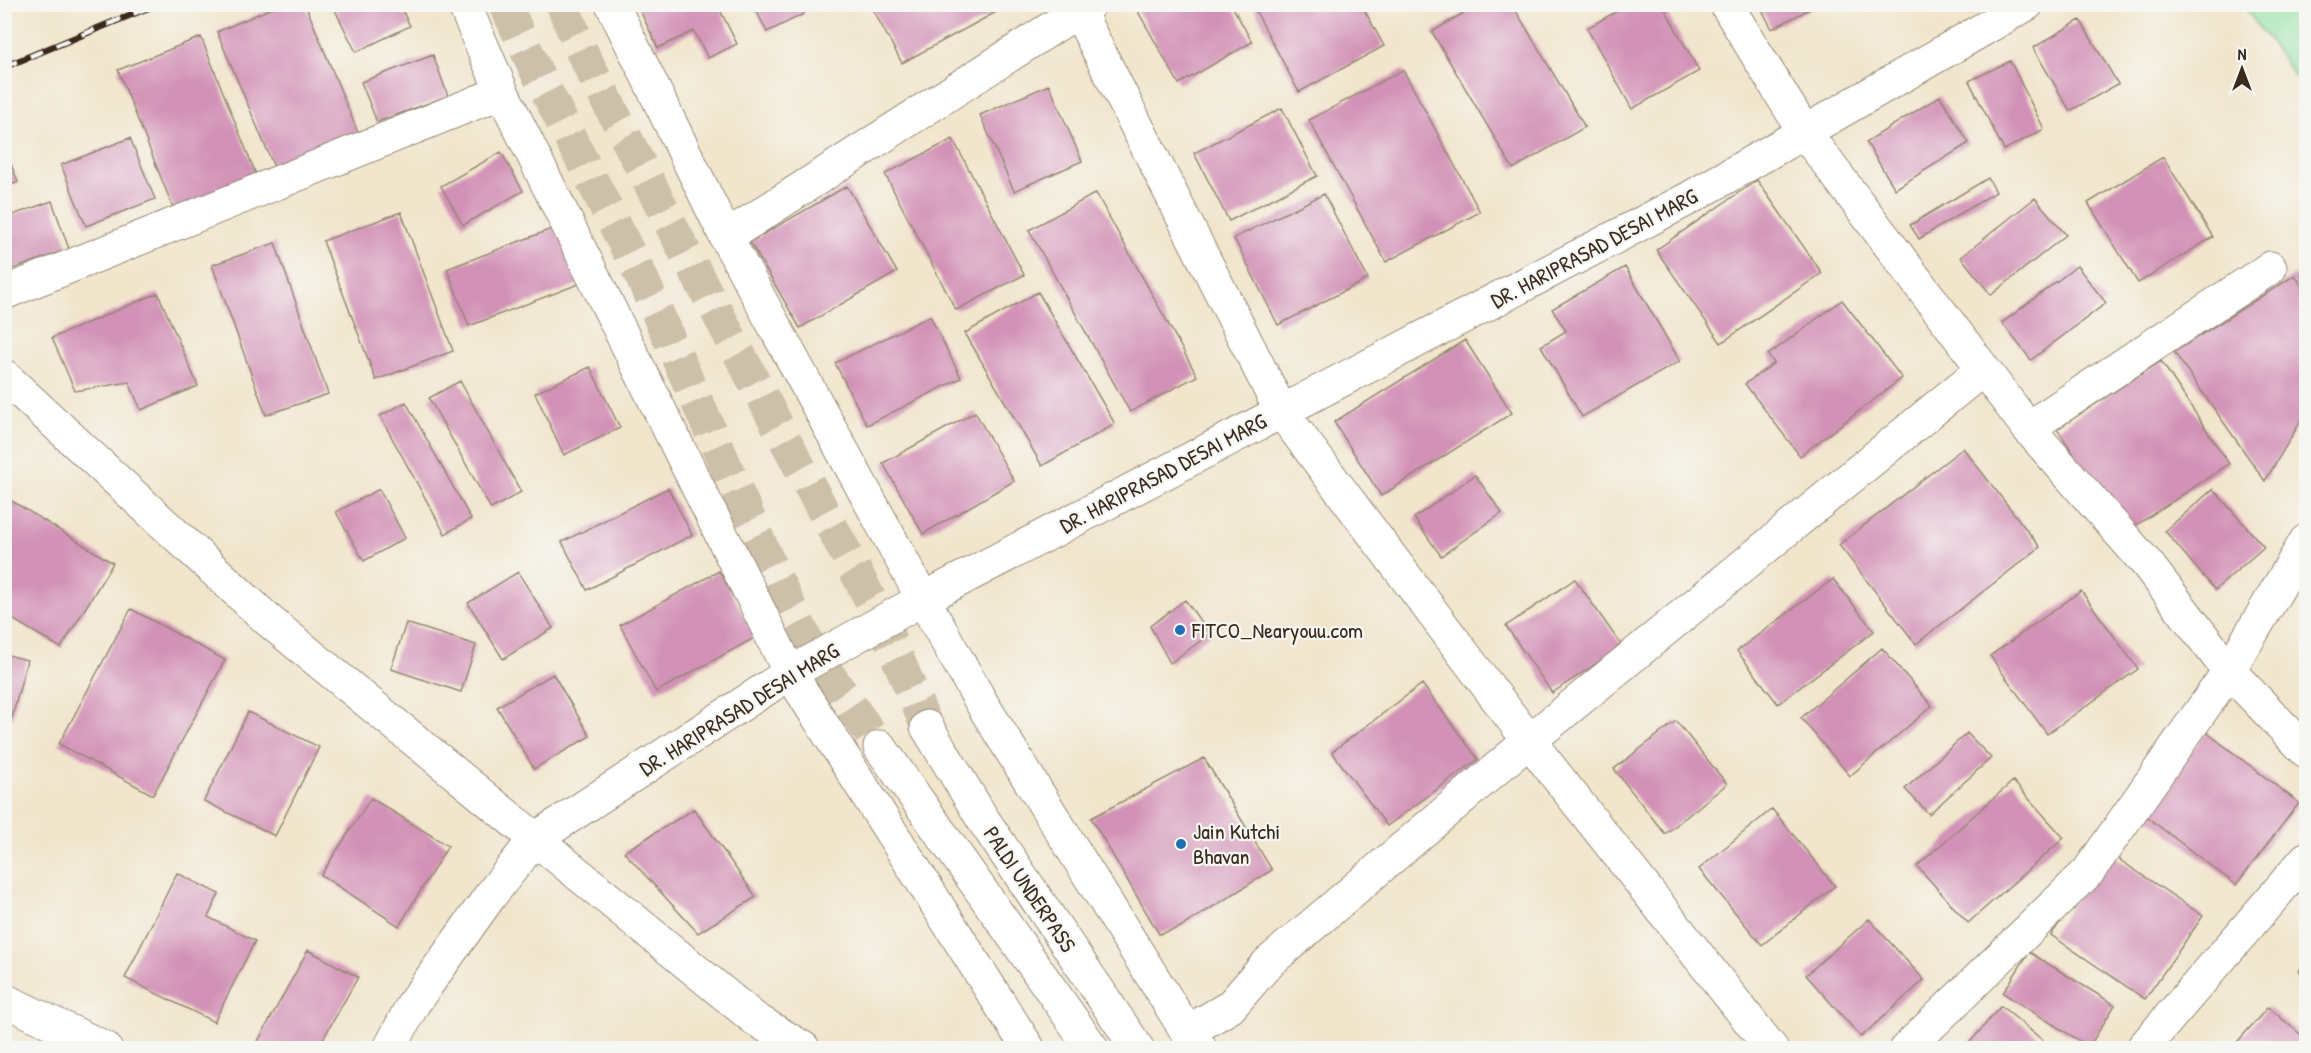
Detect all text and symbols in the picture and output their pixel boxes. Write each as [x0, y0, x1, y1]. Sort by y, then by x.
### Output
north arrow [2212, 39, 2272, 99]
text: N [2238, 43, 2247, 65]
street label: DR. HARIPRASAD DESAI MARG [1486, 181, 1703, 315]
street label: DR. HARIPRASAD DESAI MARG [1055, 406, 1272, 540]
place label: FITCO_Nearyouu.com [1191, 615, 1363, 645]
marker: FITCO_Nearyouu.com [1173, 623, 1187, 637]
street label: DR. HARIPRASAD DESAI MARG [634, 635, 845, 783]
place label: Jain Kutchi Bhavan [1193, 816, 1280, 871]
street label: PALDI UNDERPASS [977, 820, 1083, 958]
marker: Jain Kutchi Bhavan [1174, 837, 1188, 851]

